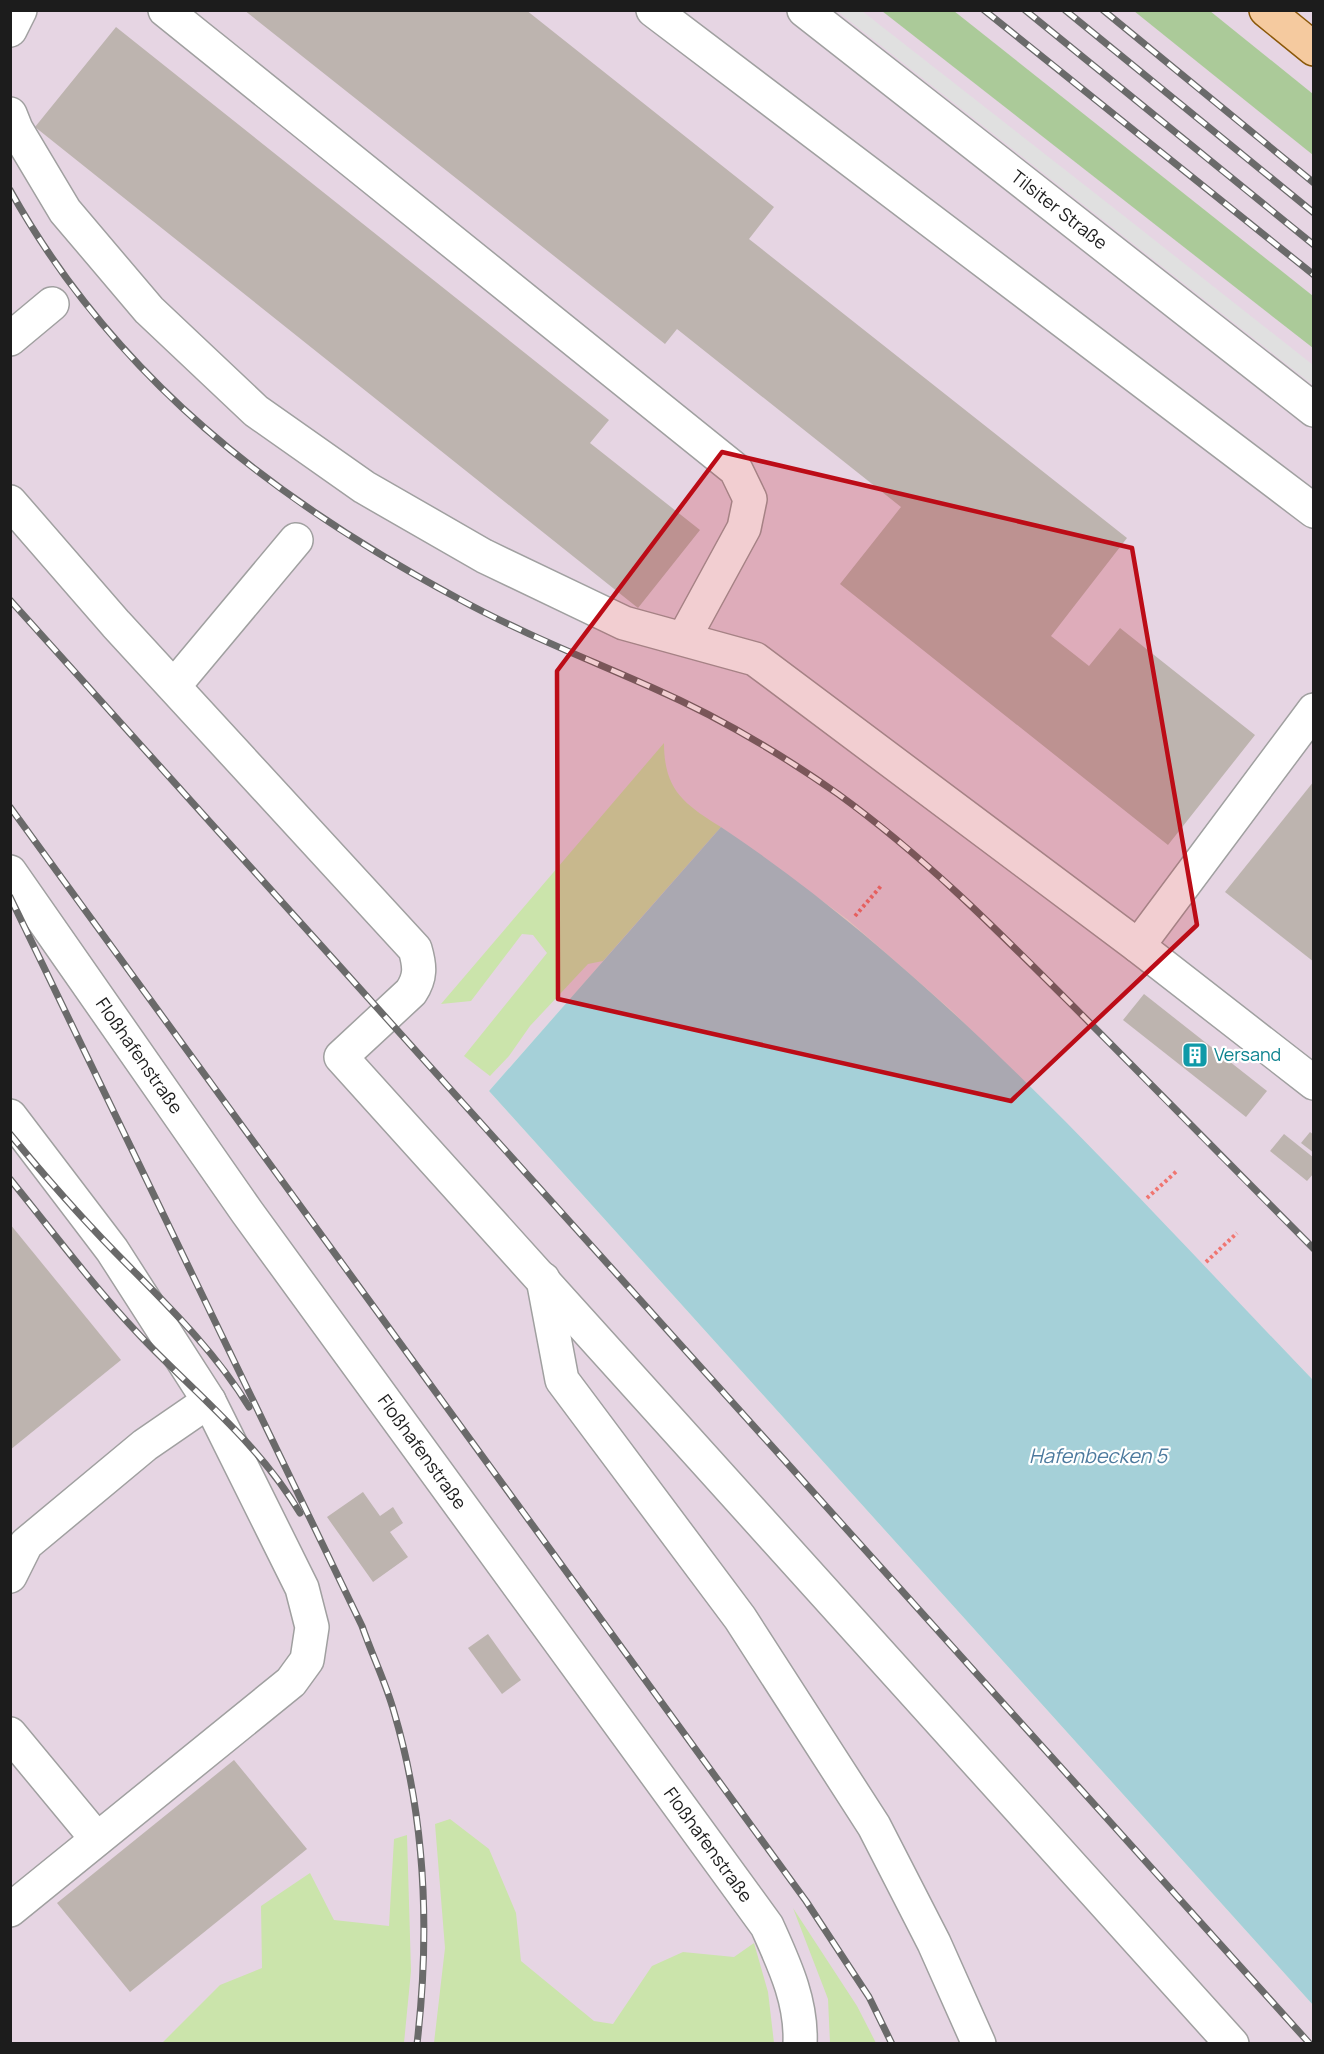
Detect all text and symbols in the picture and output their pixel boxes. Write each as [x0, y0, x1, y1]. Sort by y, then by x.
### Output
street label: Tilsiter Straße [1007, 164, 1113, 254]
street label: Floßhafenstraße [91, 993, 189, 1118]
building icon: Versand [1180, 1040, 1210, 1070]
place label: Versand [1214, 1042, 1281, 1066]
street label: Floßhafenstraße [373, 1389, 473, 1514]
water label: Hafenbecken 5 [1029, 1442, 1169, 1469]
street label: Floßhafenstraße [659, 1782, 759, 1907]

